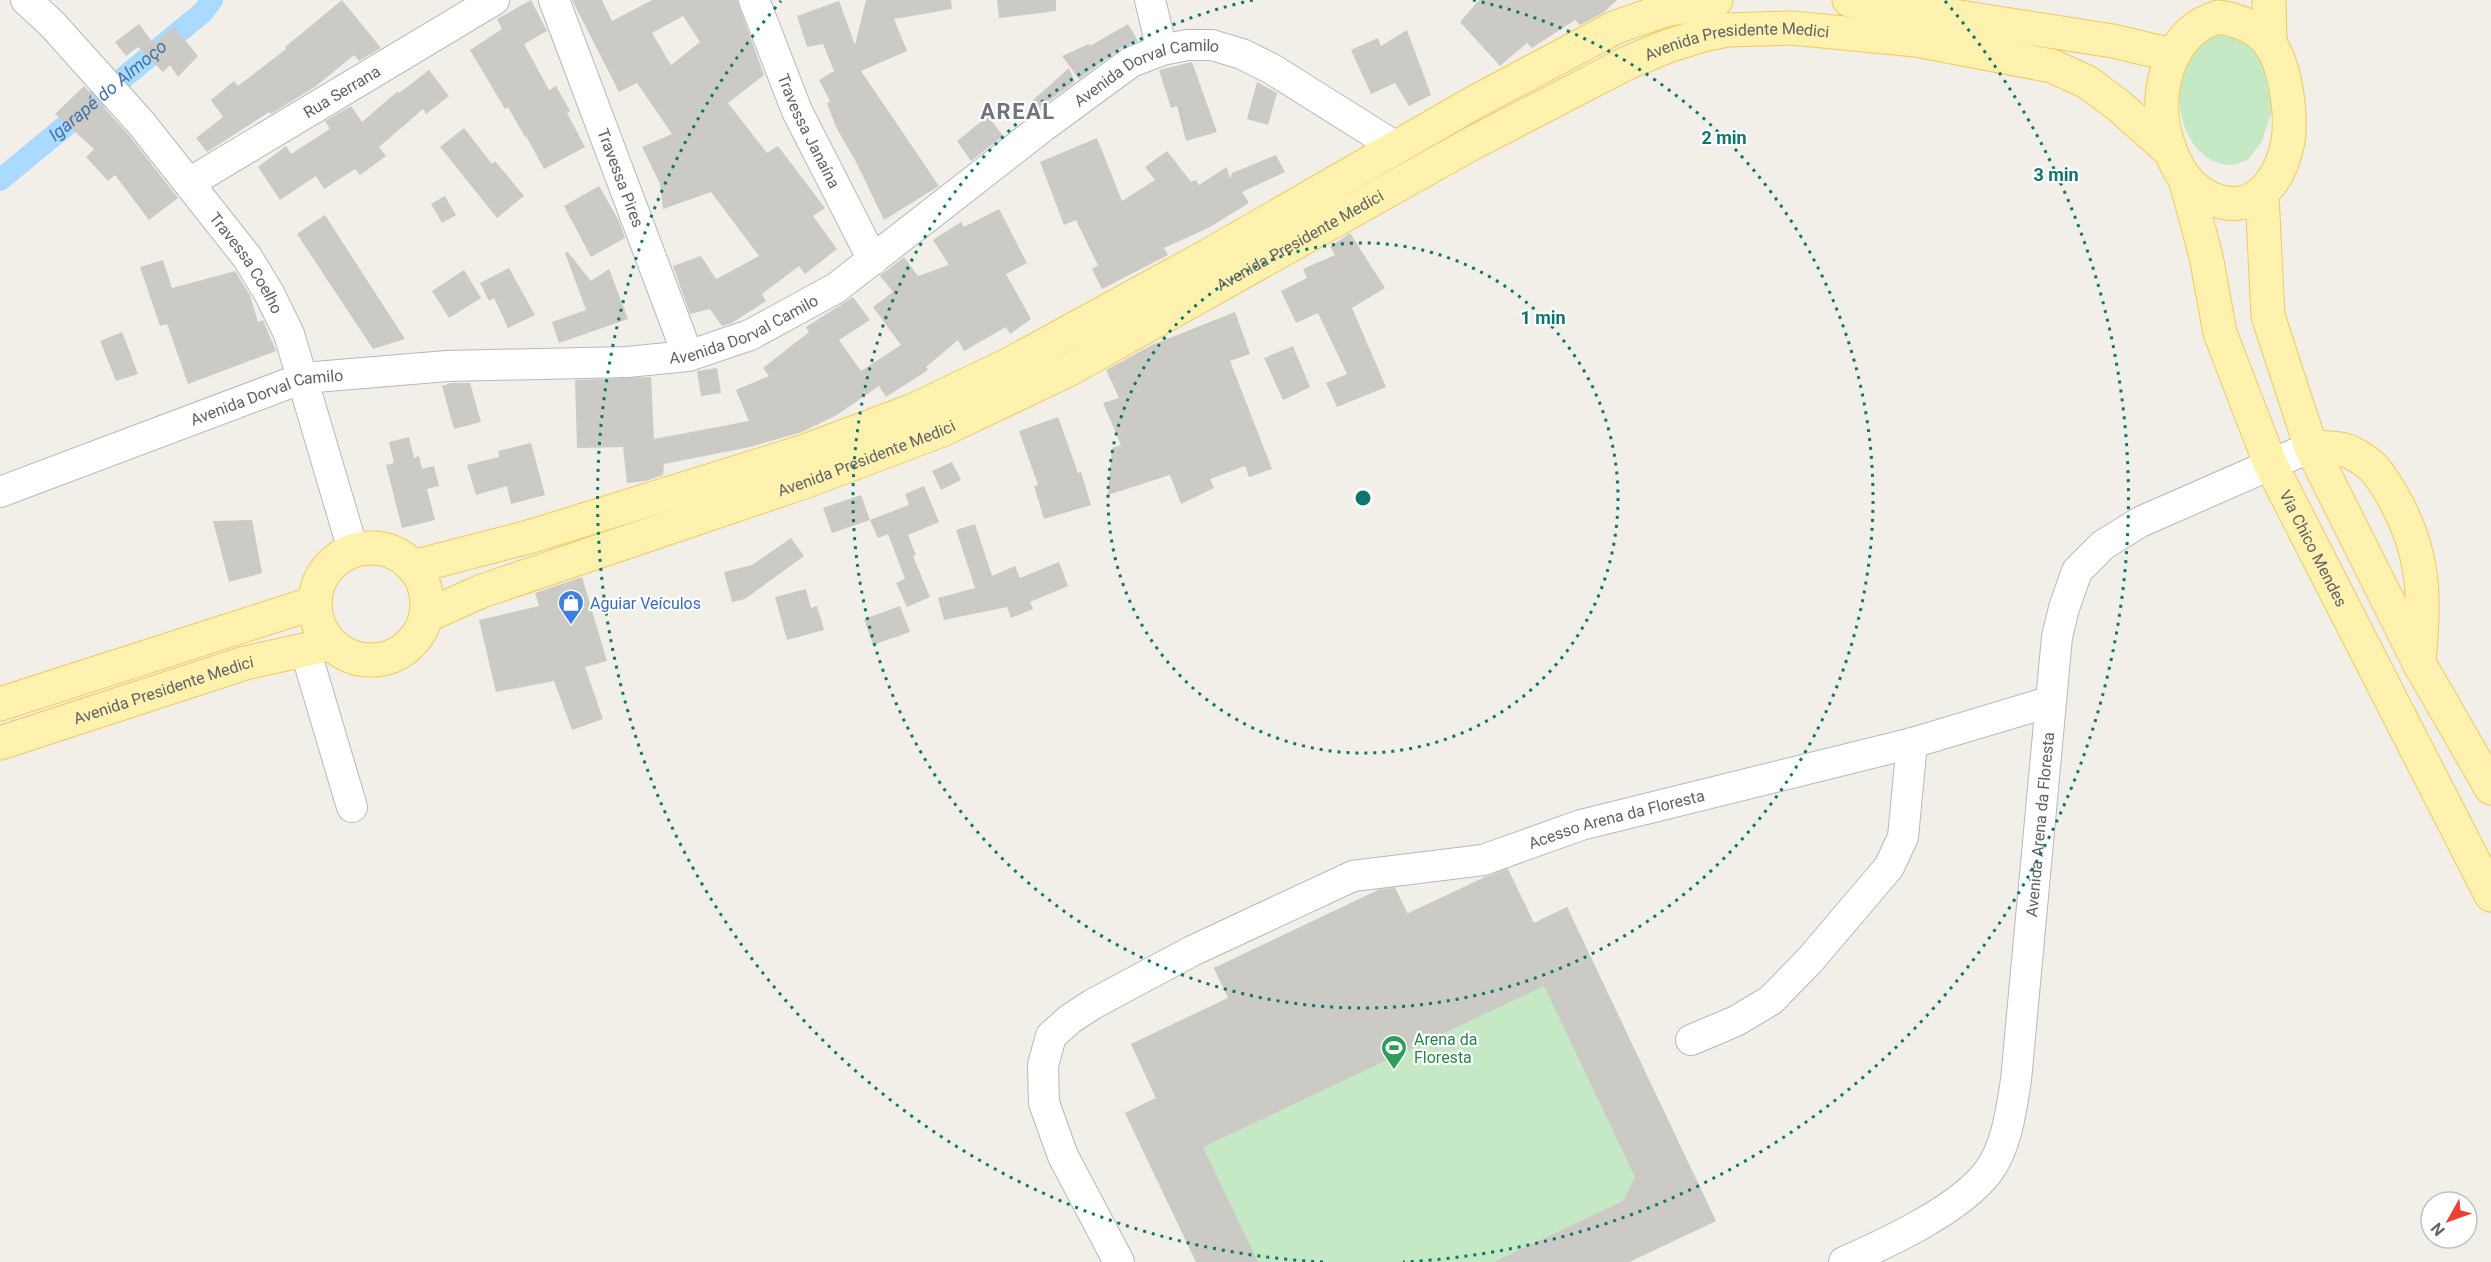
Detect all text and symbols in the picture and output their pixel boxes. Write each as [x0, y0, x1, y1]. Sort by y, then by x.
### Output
street label: Avenida Presidente Medici [1642, 19, 1830, 65]
water label: Igarapé do Almoço [44, 35, 171, 145]
street label: Avenida Dorval Camilo [1070, 36, 1222, 111]
street label: Rua Serrana [300, 62, 384, 122]
street label: Travessa Janaína [773, 71, 844, 192]
district label: AREAL [980, 99, 1056, 124]
street label: Travessa Pires [593, 126, 648, 230]
text: 2 min [1701, 127, 1747, 148]
text: 3 min [2033, 164, 2079, 185]
street label: Avenida Presidente Medici [1213, 186, 1387, 295]
street label: Travessa Coelho [205, 209, 286, 317]
street label: Avenida Dorval Camilo [669, 291, 821, 368]
text: 1 min [1520, 307, 1566, 328]
street label: Avenida Dorval Camilo [188, 366, 344, 430]
street label: Avenida Presidente Medici [775, 416, 958, 500]
street label: Via Chico Mendes [2275, 487, 2351, 610]
centre of rings [1353, 488, 1373, 508]
shop icon: Aguiar Veículos [556, 588, 586, 626]
place label: Aguiar Veículos [590, 594, 701, 613]
street label: Avenida Presidente Medici [71, 652, 255, 728]
street label: Avenida Arena da Floresta [2022, 731, 2058, 918]
street label: Acesso Arena da Floresta [1526, 786, 1707, 853]
place label: Arena da Floresta [1414, 1030, 1477, 1067]
sports icon: Arena da Floresta [1379, 1033, 1409, 1071]
north arrow [2419, 1190, 2479, 1250]
text: N [2427, 1219, 2449, 1240]

